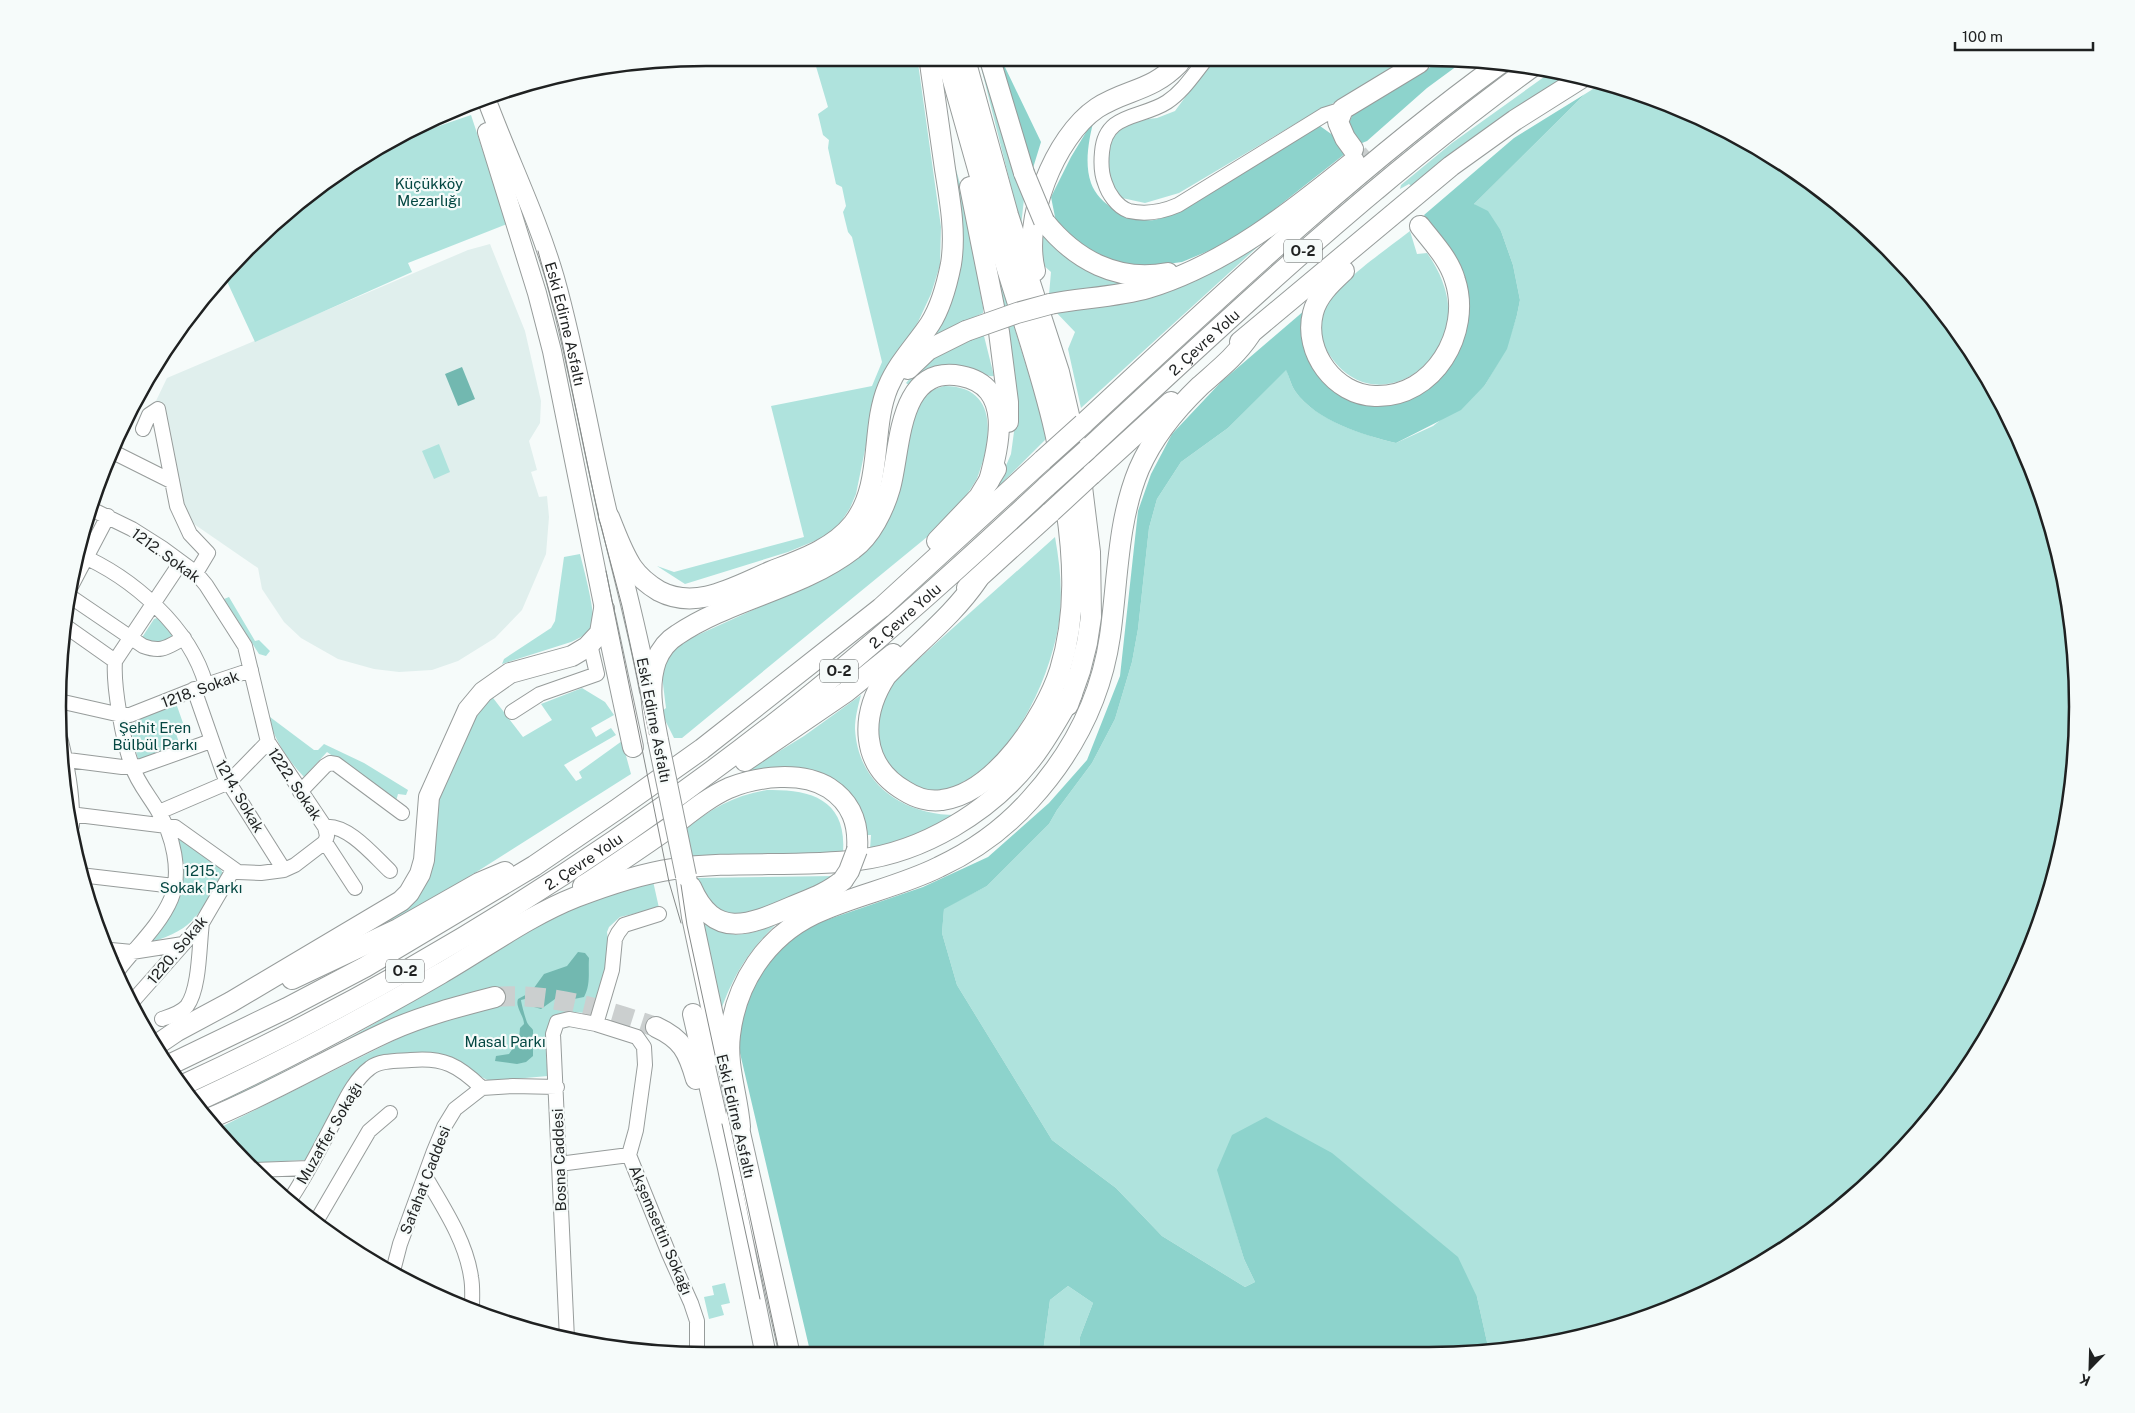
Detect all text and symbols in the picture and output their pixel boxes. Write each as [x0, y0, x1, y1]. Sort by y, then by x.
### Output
scale bar [1955, 20, 2092, 52]
text: 100 m [1962, 28, 2003, 45]
park label: Küçükköy Mezarlığı [395, 175, 463, 209]
road number: O-2 [1284, 240, 1322, 262]
street label: Eski Edirne Asfaltı [542, 260, 589, 387]
street label: 2. Çevre Yolu [1165, 305, 1242, 379]
street label: 1212. Sokak [128, 524, 204, 586]
street label: 2. Çevre Yolu [865, 579, 944, 651]
street label: Eski Edirne Asfaltı [634, 656, 674, 784]
road number: O-2 [820, 659, 858, 682]
street label: 1218. Sokak [159, 667, 241, 711]
park label: Şehit Eren Bülbül Parkı [113, 719, 197, 753]
street label: 1222. Sokak [265, 745, 325, 823]
street label: 1214. Sokak [212, 757, 268, 835]
street label: 2. Çevre Yolu [541, 829, 625, 893]
park label: 1215. Sokak Parkı [160, 862, 242, 896]
street label: 1220. Sokak [144, 913, 210, 987]
road number: O-2 [386, 959, 424, 982]
park label: Masal Parkı [464, 1033, 546, 1050]
street label: Eski Edirne Asfaltı [713, 1052, 759, 1180]
street label: Muzaffer Sokağı [293, 1079, 365, 1187]
street label: Bosna Caddesi [549, 1108, 569, 1212]
street label: Safahat Caddesi [397, 1123, 453, 1237]
street label: Akşemsettin Sokağı [626, 1163, 696, 1297]
north arrow [2065, 1343, 2115, 1393]
text: K [2077, 1371, 2093, 1389]

